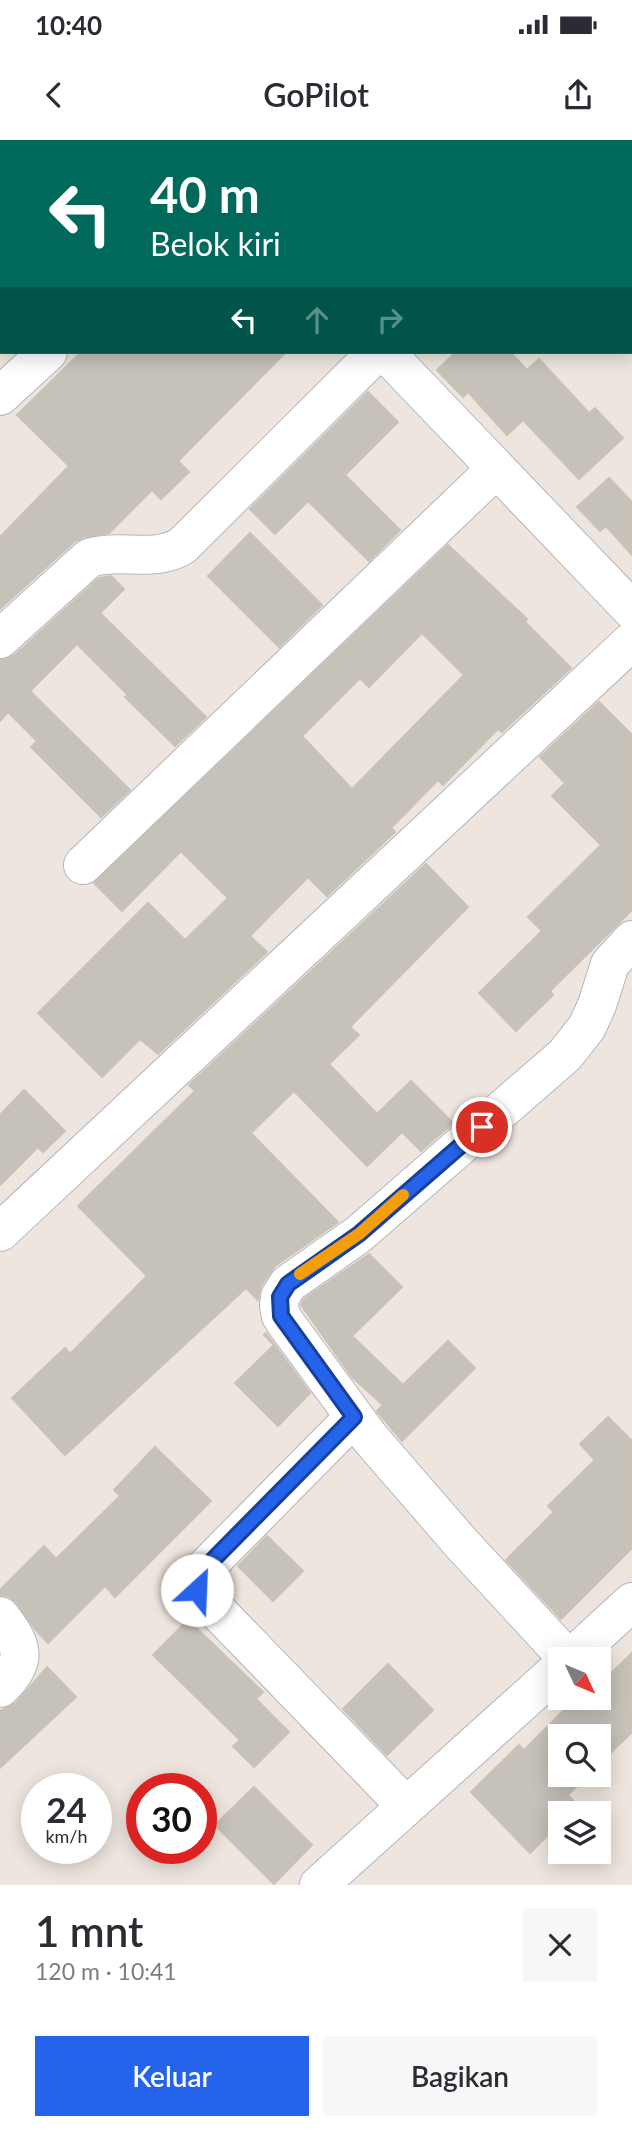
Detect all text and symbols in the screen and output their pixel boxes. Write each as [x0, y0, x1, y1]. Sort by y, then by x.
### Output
text: 10:40 [35, 9, 102, 41]
text: GoPilot [263, 75, 369, 114]
icon: back [35, 76, 73, 114]
icon: share [559, 76, 597, 114]
text: 40 m [150, 165, 260, 223]
icon: left [35, 168, 126, 259]
text: Belok kiri [150, 224, 281, 263]
icon: left [225, 301, 263, 339]
icon: ahead [298, 301, 336, 339]
icon: right [371, 301, 409, 339]
pin [452, 1097, 512, 1157]
icon: arrive [463, 1108, 501, 1146]
position arrow [160, 1553, 234, 1627]
north arrow [548, 1647, 611, 1710]
map controls [548, 1647, 611, 1864]
button: search [548, 1724, 611, 1787]
speed limit sign: 30 [126, 1773, 217, 1864]
text: 24 [46, 1788, 87, 1830]
button: layers [548, 1801, 611, 1864]
text: km/h [45, 1825, 88, 1847]
text: 1 mnt [35, 1906, 143, 1956]
button: close [523, 1908, 597, 1982]
text: 120 m · 10:41 [35, 1957, 177, 1985]
button: Keluar [35, 2036, 309, 2116]
button: Bagikan [323, 2036, 597, 2116]

